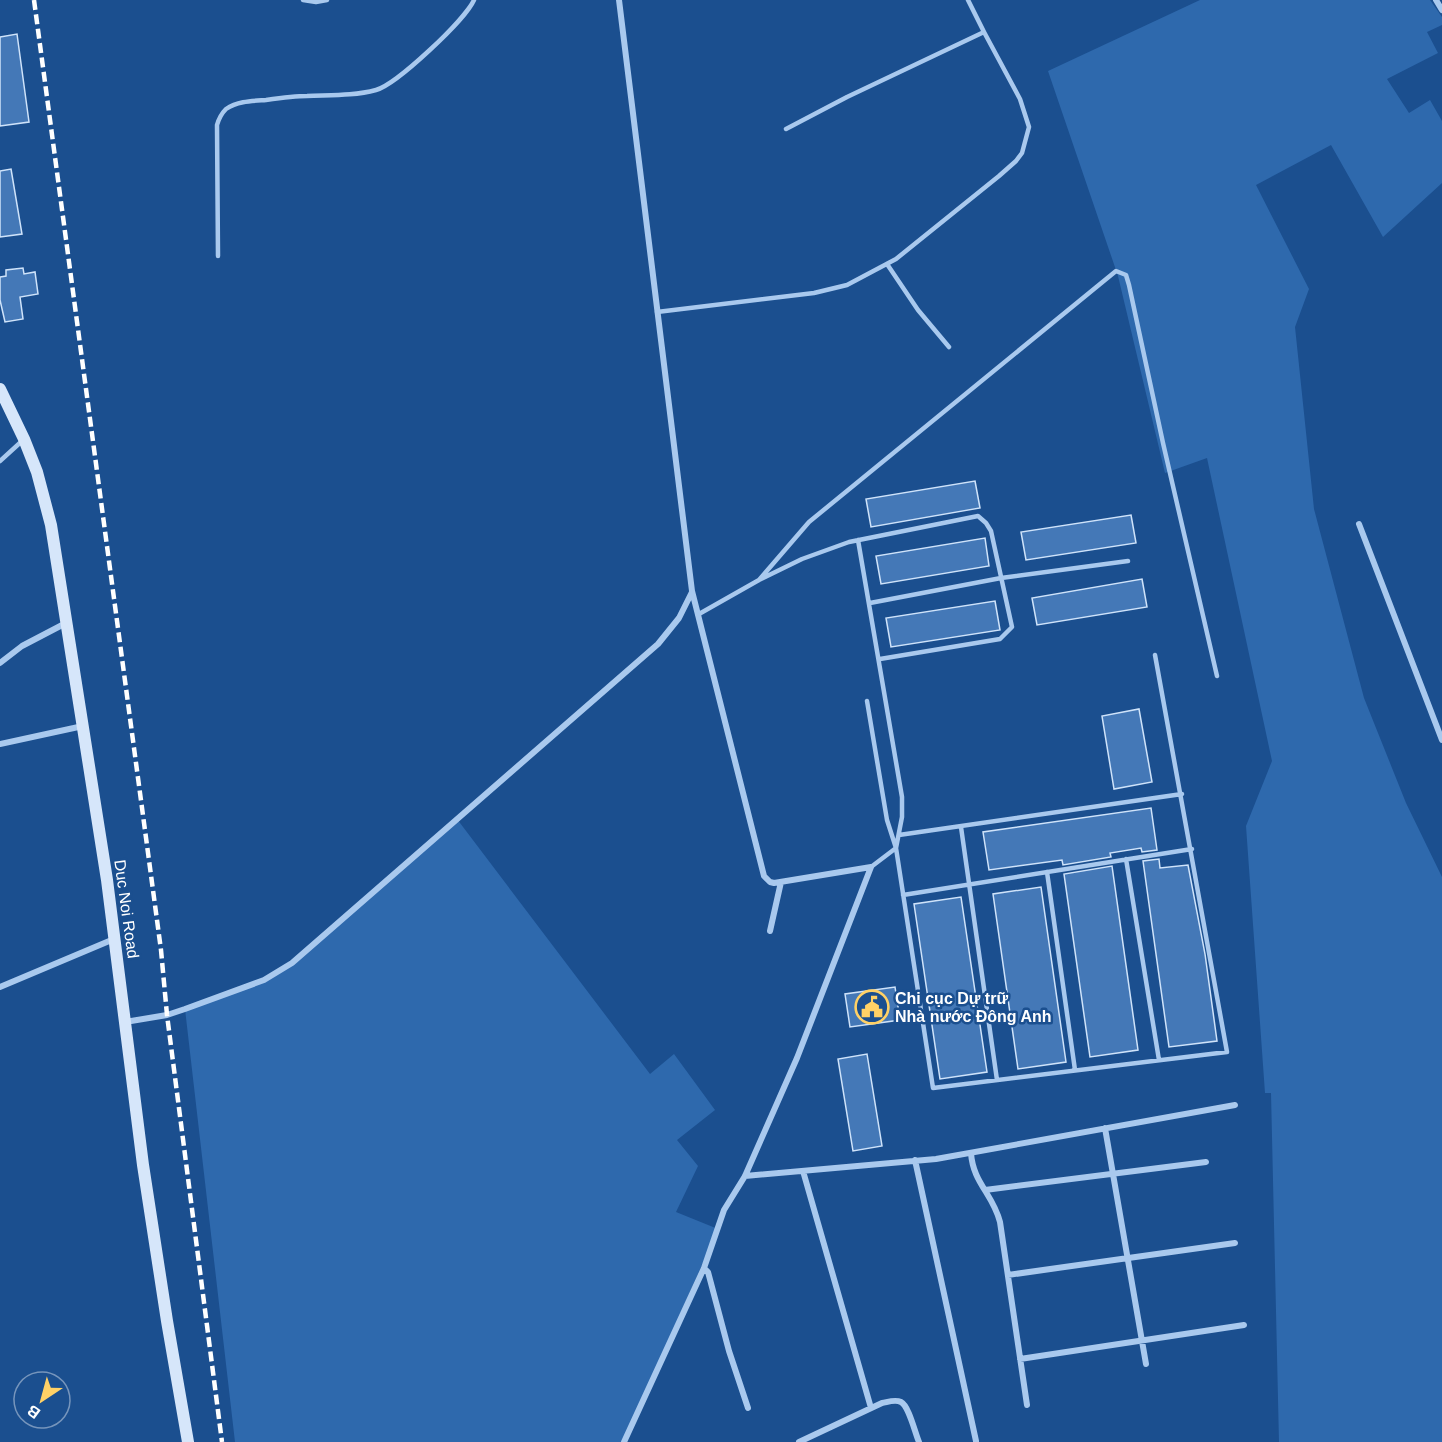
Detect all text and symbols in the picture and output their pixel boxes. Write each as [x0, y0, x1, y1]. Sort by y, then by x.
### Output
street label: Duc Noi Road [111, 859, 142, 960]
public building icon: Chi cục Dự trữ Nhà nước Đông Anh [854, 989, 890, 1025]
place label: Chi cục Dự trữ Nhà nước Đông Anh [895, 990, 1052, 1025]
north arrow [12, 1370, 72, 1430]
text: B [24, 1401, 43, 1422]

